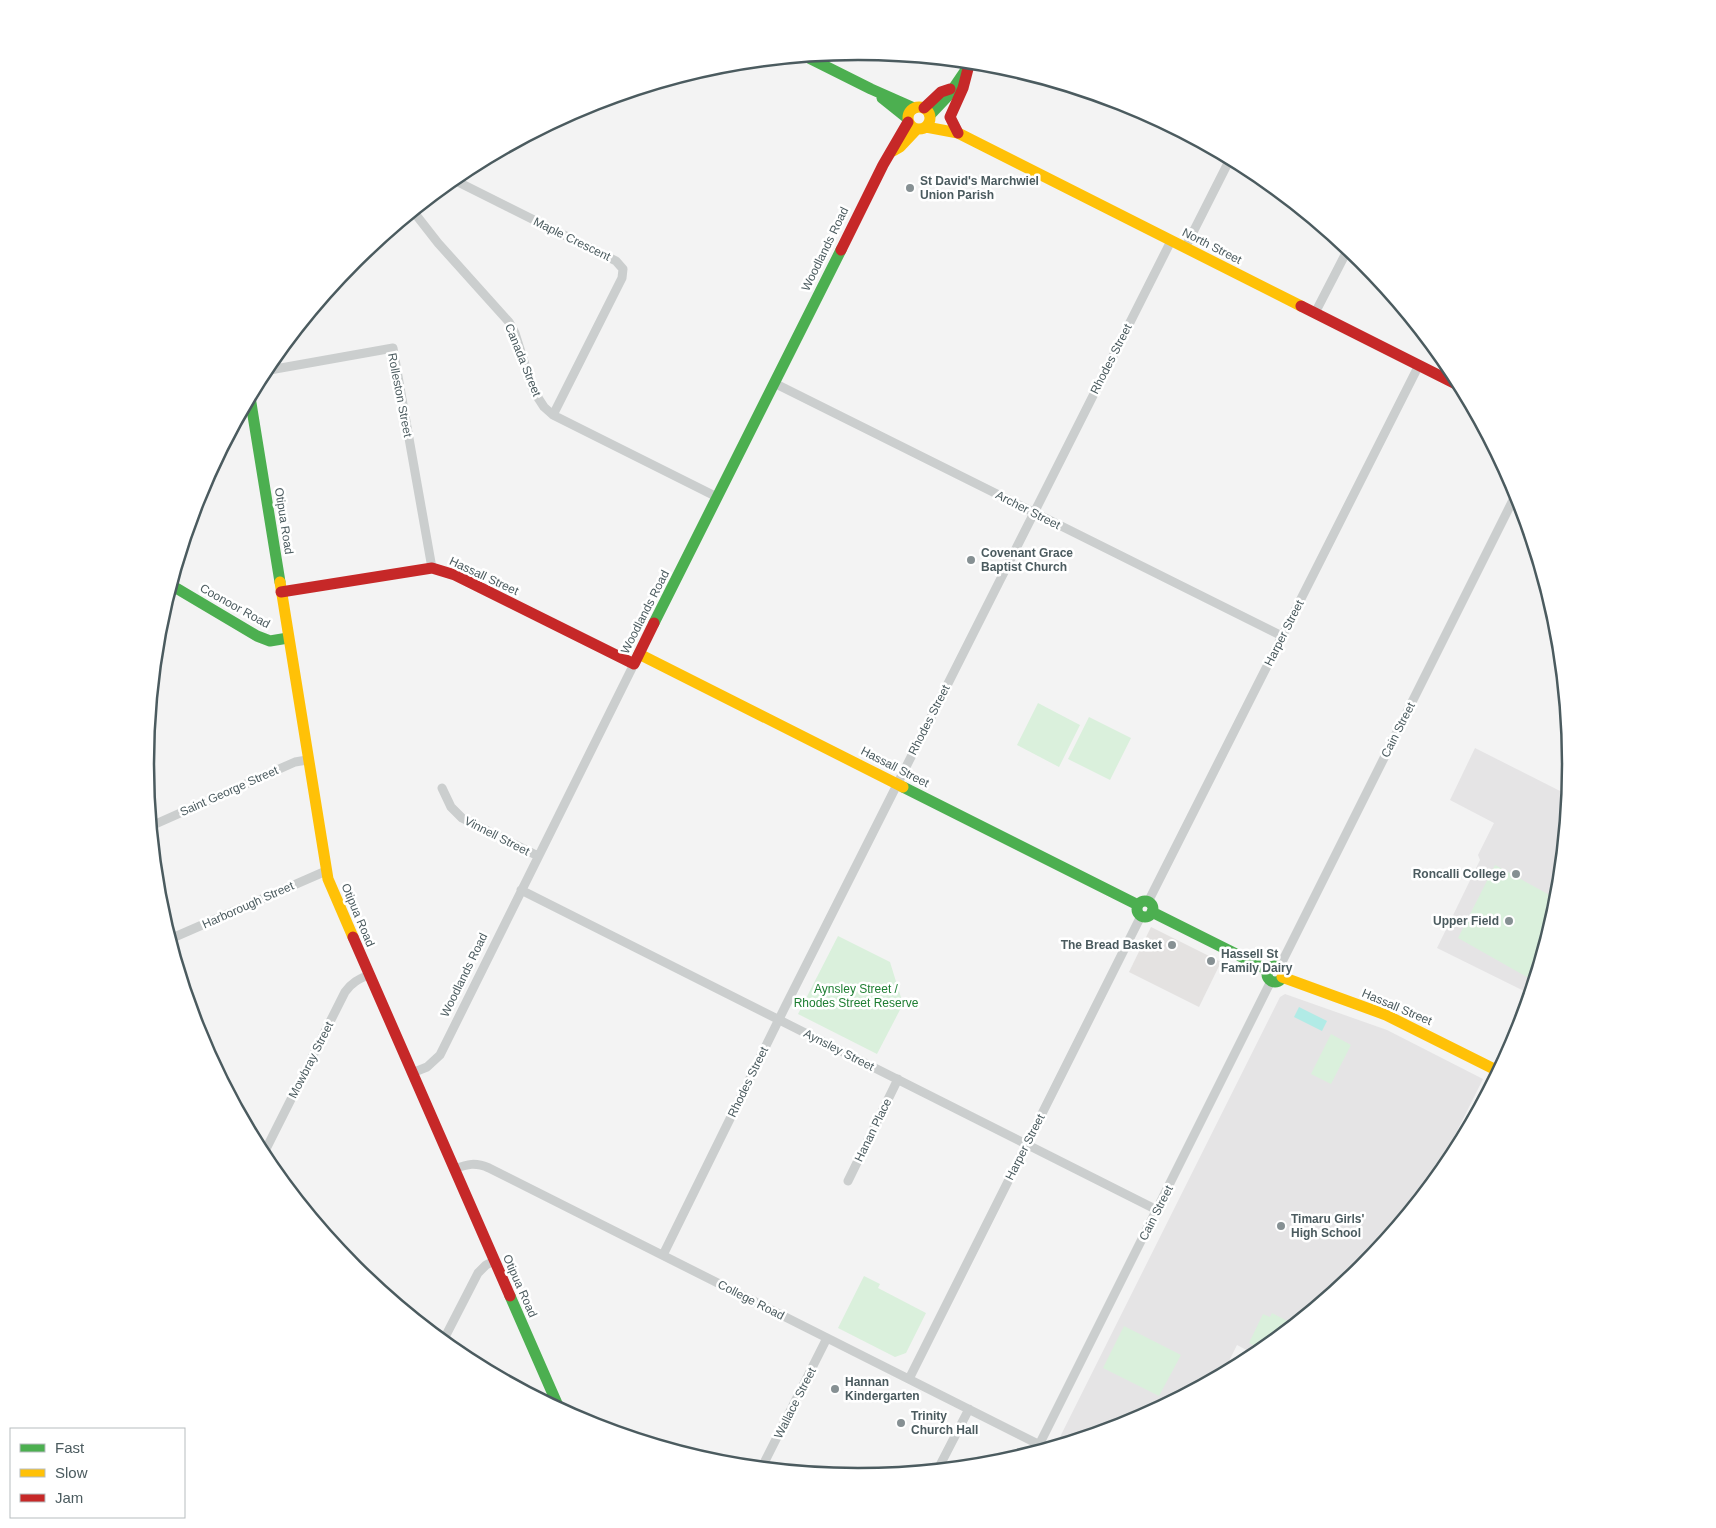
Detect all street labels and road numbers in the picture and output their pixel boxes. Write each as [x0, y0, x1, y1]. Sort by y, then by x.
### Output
street label: Woodlands Road [799, 205, 851, 293]
street label: Maple Crescent [531, 214, 613, 264]
street label: North Street [1180, 225, 1245, 267]
street label: Rhodes Street [1087, 321, 1135, 396]
street label: Canada Street [502, 322, 544, 399]
street label: Rolleston Street [385, 352, 415, 439]
street label: Otipua Road [272, 487, 296, 555]
street label: Archer Street [993, 488, 1063, 533]
street label: Hassall Street [447, 554, 521, 598]
street label: Woodlands Road [618, 568, 672, 656]
street label: Coonoor Road [197, 581, 273, 631]
street label: Harper Street [1261, 597, 1307, 668]
street label: Rhodes Street [905, 682, 953, 757]
street label: Cain Street [1378, 699, 1418, 760]
street label: Hassall Street [859, 744, 932, 790]
street label: Saint George Street [178, 763, 281, 819]
street label: Vinnell Street [462, 814, 532, 859]
street label: Harborough Street [200, 878, 297, 931]
street label: Otipua Road [338, 881, 378, 949]
street label: Woodlands Road [438, 931, 490, 1019]
street label: Hassall Street [1360, 986, 1435, 1028]
street label: Mowbray Street [286, 1019, 337, 1101]
street label: Aynsley Street [801, 1026, 877, 1074]
street label: Rhodes Street [725, 1044, 771, 1120]
street label: Hanan Place [852, 1096, 894, 1164]
street label: Harper Street [1002, 1111, 1048, 1182]
street label: Cain Street [1136, 1182, 1176, 1243]
street label: Otipua Road [500, 1252, 540, 1320]
street label: College Road [715, 1277, 787, 1323]
street label: Wallace Street [771, 1365, 819, 1441]

